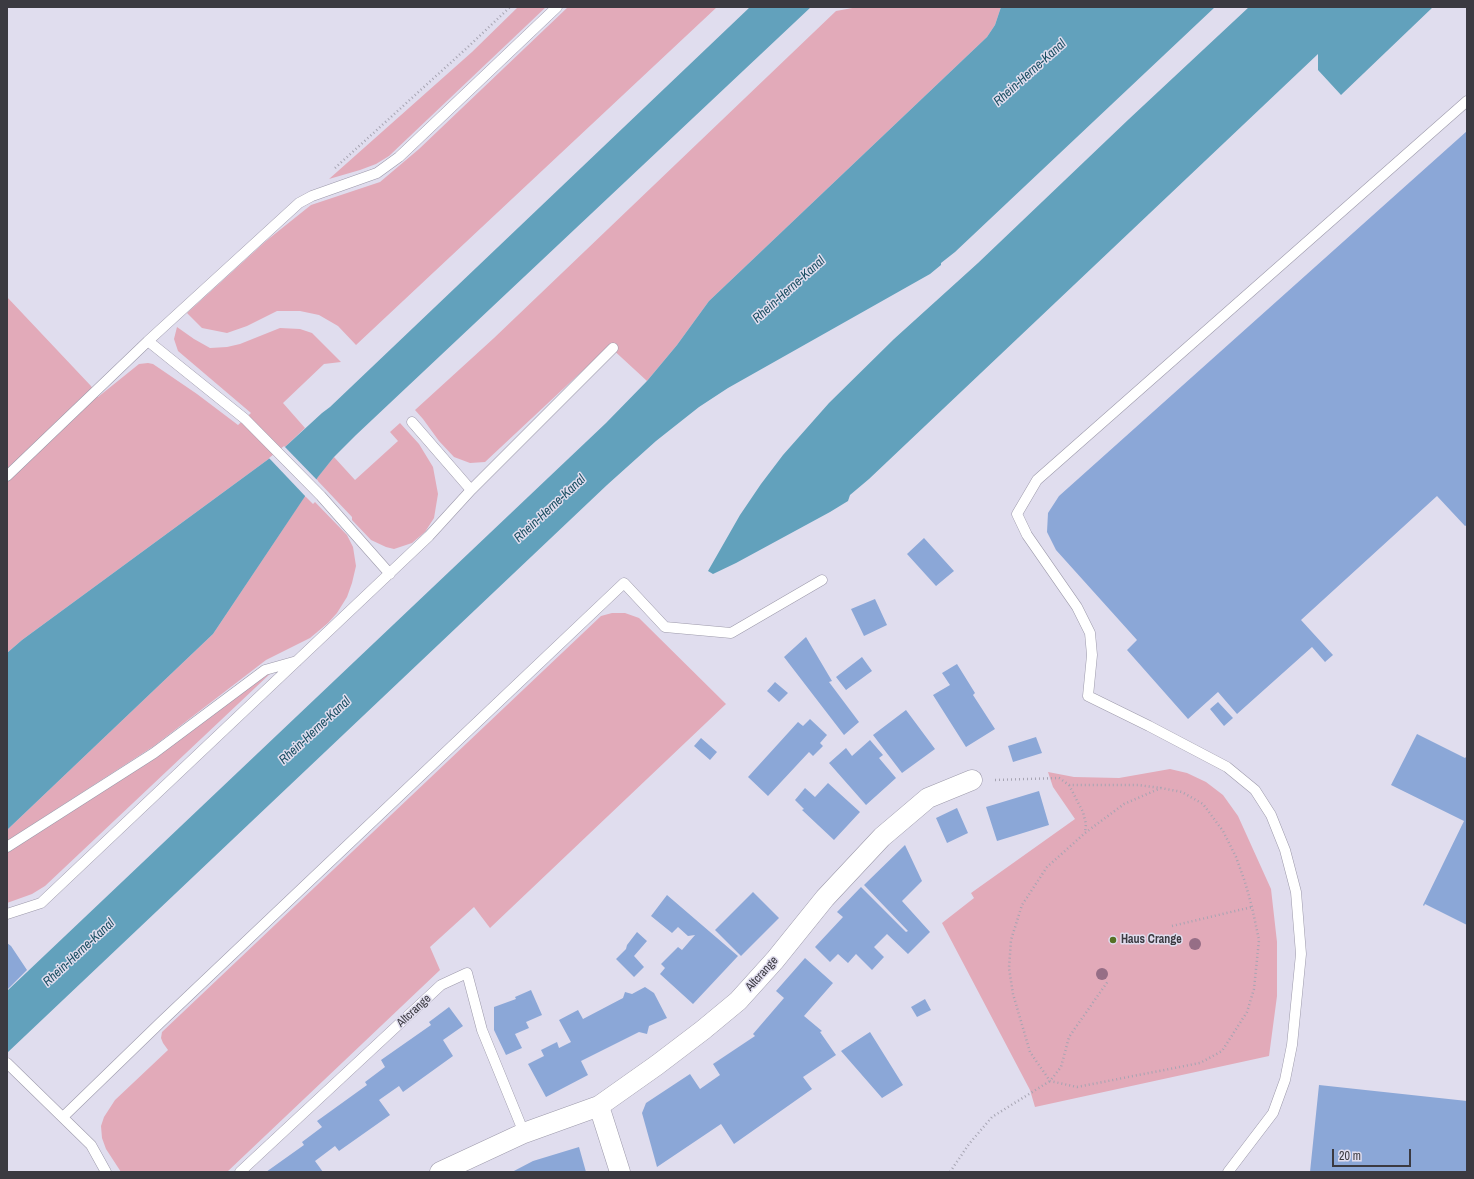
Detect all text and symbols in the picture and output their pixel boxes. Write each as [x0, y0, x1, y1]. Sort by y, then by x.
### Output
water label: Rhein-Herne-Kanal [991, 36, 1069, 110]
water label: Rhein-Herne-Kanal [750, 253, 828, 327]
water label: Rhein-Herne-Kanal [511, 472, 589, 546]
water label: Rhein-Herne-Kanal [276, 694, 354, 768]
water label: Rhein-Herne-Kanal [40, 916, 118, 990]
place label: Haus Crange [1121, 933, 1182, 947]
marker: Haus Crange [1108, 935, 1118, 945]
street label: Altcrange [743, 954, 781, 994]
street label: Altcrange [394, 992, 434, 1030]
scale bar [1334, 1141, 1413, 1167]
text: 20 m [1339, 1148, 1361, 1164]

